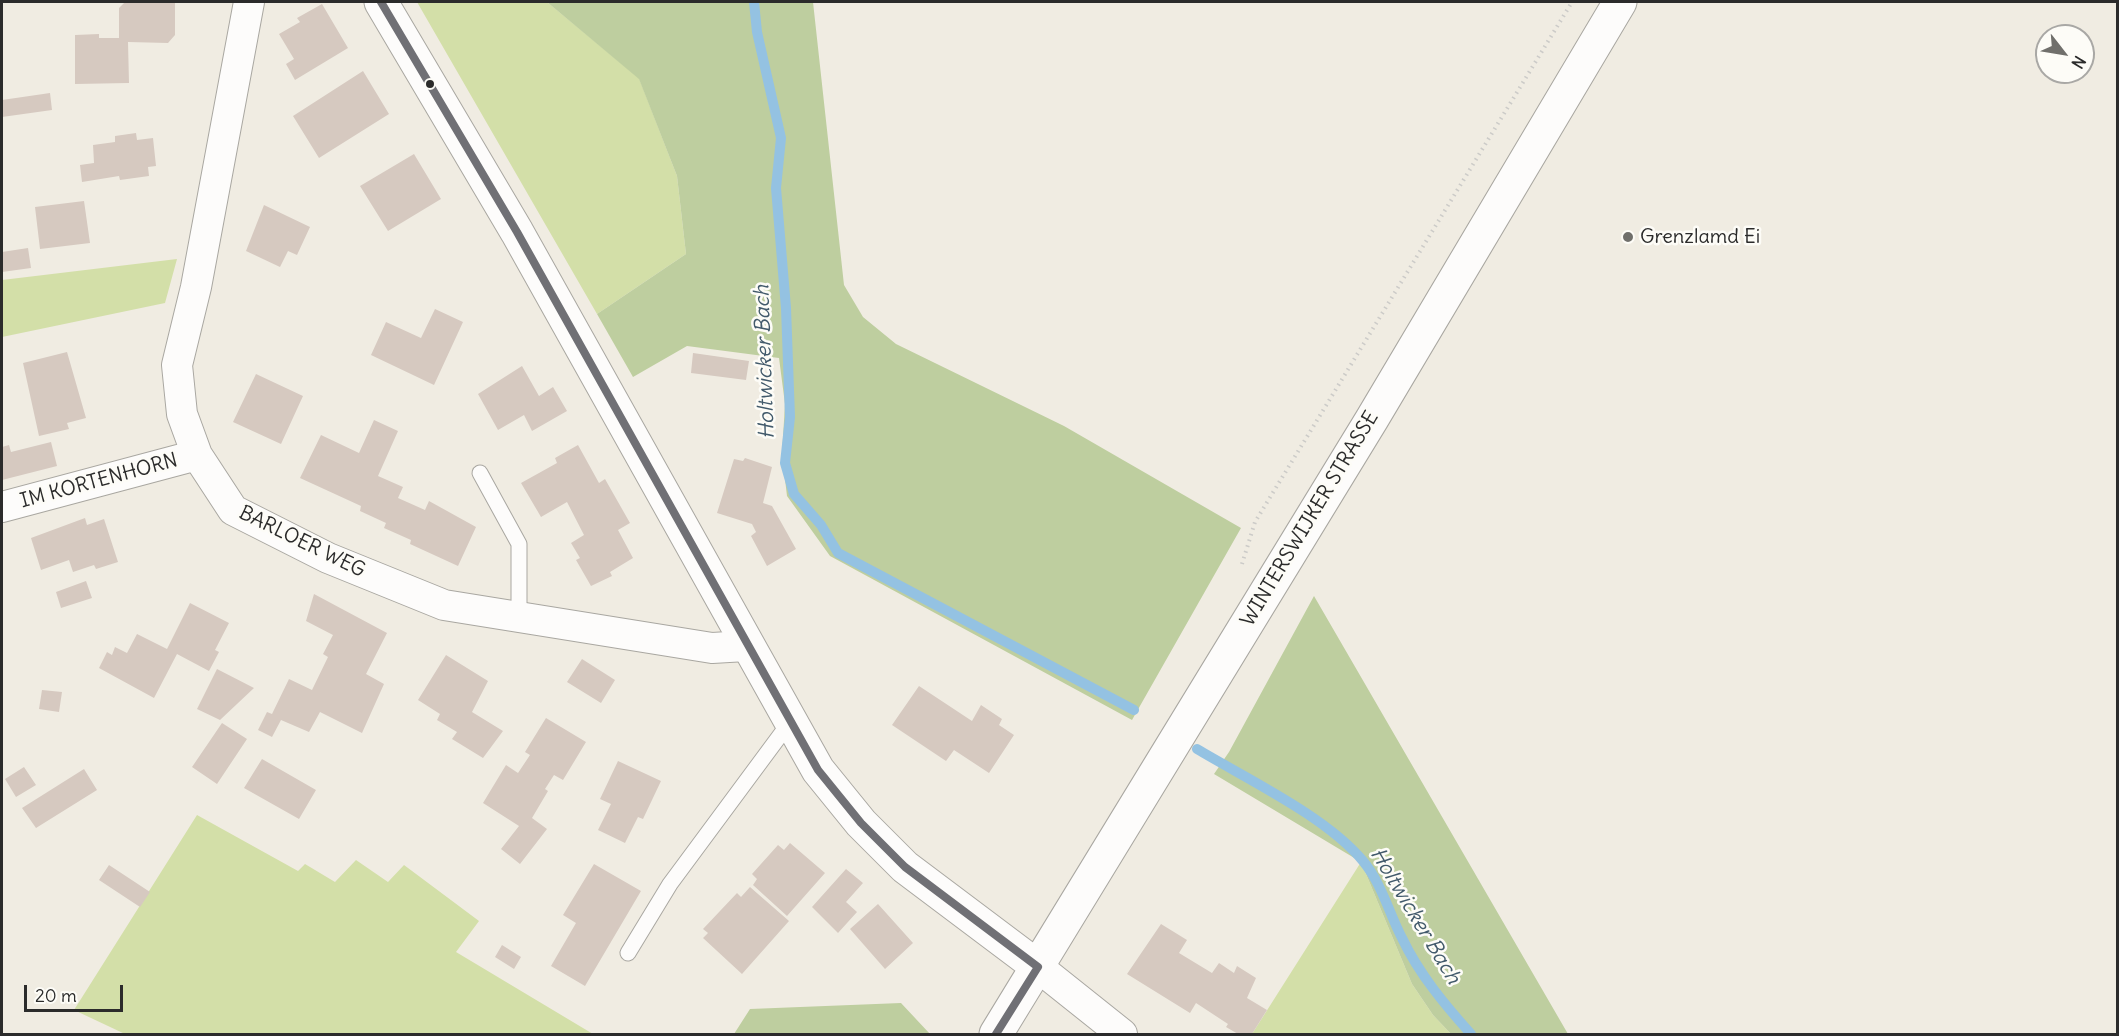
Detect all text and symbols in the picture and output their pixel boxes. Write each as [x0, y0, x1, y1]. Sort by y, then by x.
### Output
north arrow [2035, 24, 2095, 84]
text: N [2067, 52, 2090, 72]
unlabelled marker [424, 78, 436, 90]
place label: Grenzlamd Ei [1640, 225, 1760, 249]
marker: Grenzlamd Ei [1621, 230, 1635, 244]
water label: Holtwicker Bach [750, 284, 780, 440]
street label: WINTERSWIJKER STRASSE [1236, 407, 1384, 631]
street label: IM KORTENHORN [18, 448, 180, 514]
street label: BARLOER WEG [235, 501, 369, 583]
water label: Holtwicker Bach [1364, 843, 1466, 989]
scale bar [27, 973, 126, 1011]
text: 20 m [35, 984, 77, 1007]

